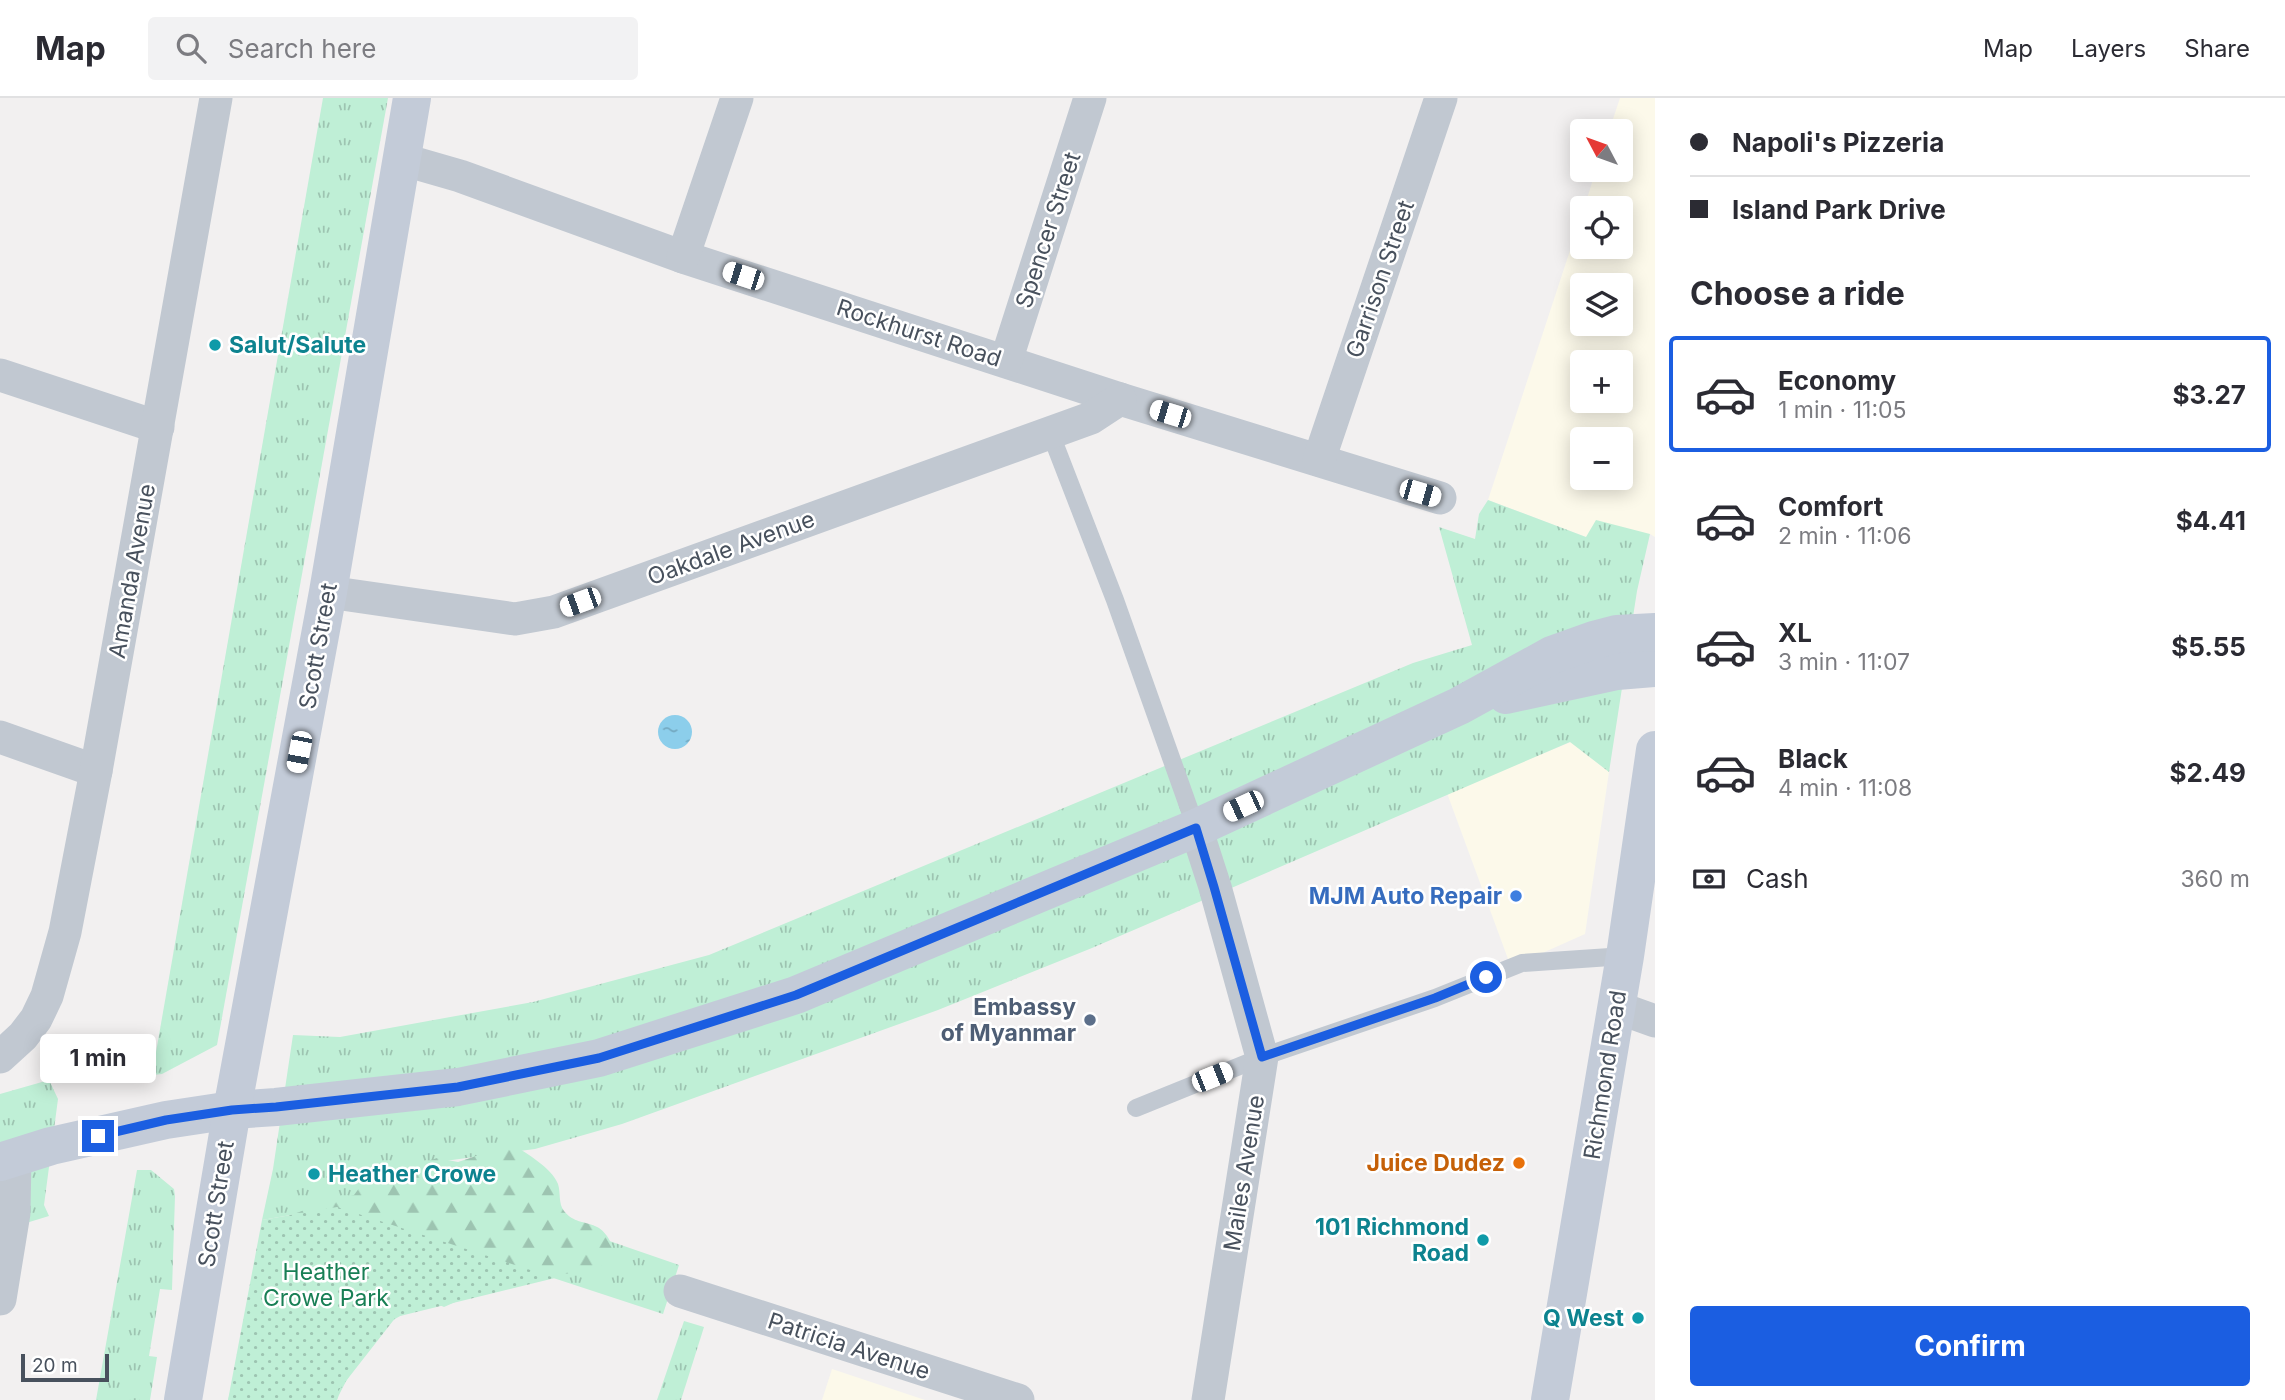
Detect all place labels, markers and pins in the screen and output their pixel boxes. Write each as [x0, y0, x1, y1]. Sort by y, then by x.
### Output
place label: Salut/Salute [229, 331, 366, 359]
marker: Salut/Salute [207, 337, 223, 353]
place label: MJM Auto Repair [1309, 882, 1502, 910]
marker: MJM Auto Repair [1508, 888, 1524, 904]
place label: Embassy of Myanmar [941, 993, 1076, 1047]
marker: Embassy of Myanmar [1082, 1012, 1098, 1028]
place label: Juice Dudez [1366, 1149, 1505, 1177]
marker: Juice Dudez [1511, 1155, 1527, 1171]
place label: Heather Crowe [328, 1160, 496, 1188]
marker: Heather Crowe [306, 1166, 322, 1182]
place label: 101 Richmond Road [1315, 1213, 1469, 1267]
marker: 101 Richmond Road [1475, 1232, 1491, 1248]
place label: Q West [1543, 1304, 1625, 1332]
marker: Q West [1630, 1310, 1646, 1326]

